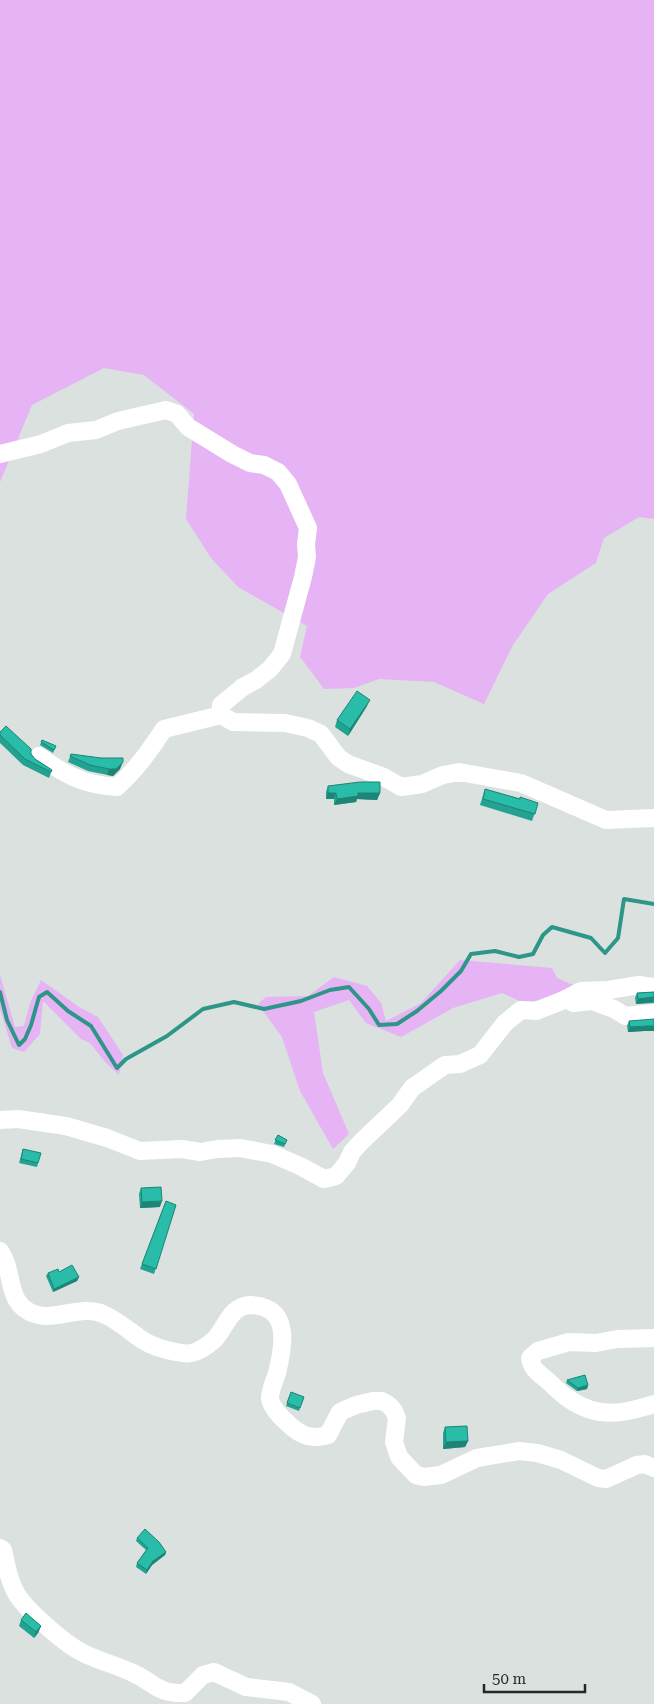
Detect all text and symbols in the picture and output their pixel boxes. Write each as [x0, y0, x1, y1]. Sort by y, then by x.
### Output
scale bar [484, 1662, 585, 1694]
text: 50 m [492, 1670, 527, 1688]

